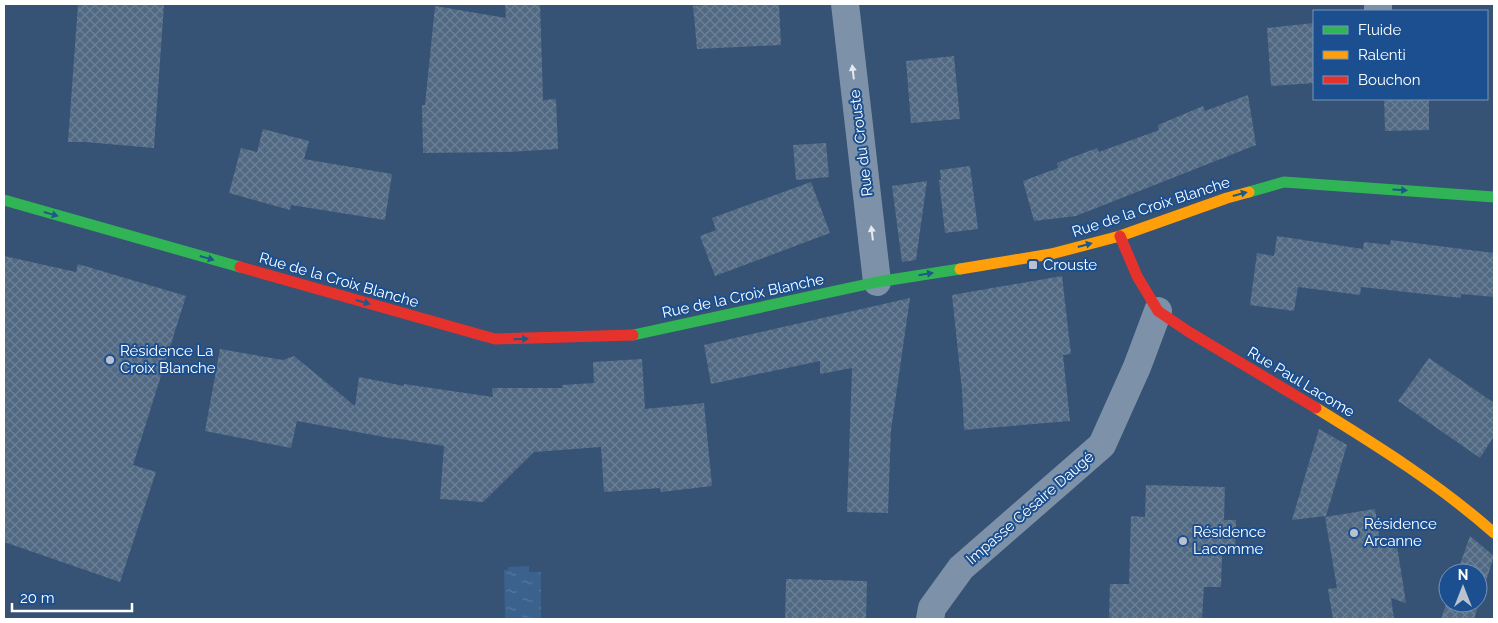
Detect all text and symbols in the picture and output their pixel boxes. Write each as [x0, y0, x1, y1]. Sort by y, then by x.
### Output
legend [1313, 10, 1488, 100]
text: Fluide [1358, 21, 1401, 39]
text: Ralenti [1358, 46, 1406, 64]
one-way arrow [849, 64, 857, 80]
text: Bouchon [1358, 71, 1420, 89]
street label: Rue du Crouste [846, 88, 876, 197]
street label: Rue de la Croix Blanche [1070, 173, 1232, 241]
one-way arrow [1393, 187, 1409, 195]
one-way arrow [1232, 190, 1247, 198]
one-way arrow [43, 210, 58, 218]
one-way arrow [868, 225, 876, 241]
one-way arrow [1078, 240, 1093, 248]
street label: Rue de la Croix Blanche [257, 249, 421, 311]
one-way arrow [199, 254, 215, 262]
place label: Crouste [1043, 256, 1097, 274]
marker: Crouste [1027, 259, 1039, 271]
street label: Rue de la Croix Blanche [660, 270, 826, 322]
one-way arrow [918, 270, 934, 278]
one-way arrow [356, 299, 371, 307]
one-way arrow [513, 334, 529, 342]
place label: Résidence La Croix Blanche [120, 342, 216, 377]
street label: Rue Paul Lacome [1244, 343, 1358, 421]
marker: Résidence La Croix Blanche [104, 354, 116, 366]
street label: Impasse Césaire Daugé [962, 448, 1098, 568]
place label: Résidence Arcanne [1364, 515, 1437, 550]
place label: Résidence Lacomme [1193, 523, 1266, 558]
marker: Résidence Arcanne [1348, 527, 1360, 539]
marker: Résidence Lacomme [1177, 535, 1189, 547]
north arrow [1438, 563, 1488, 613]
text: N [1458, 567, 1468, 583]
scale bar [12, 580, 132, 612]
text: 20 m [20, 589, 55, 607]

